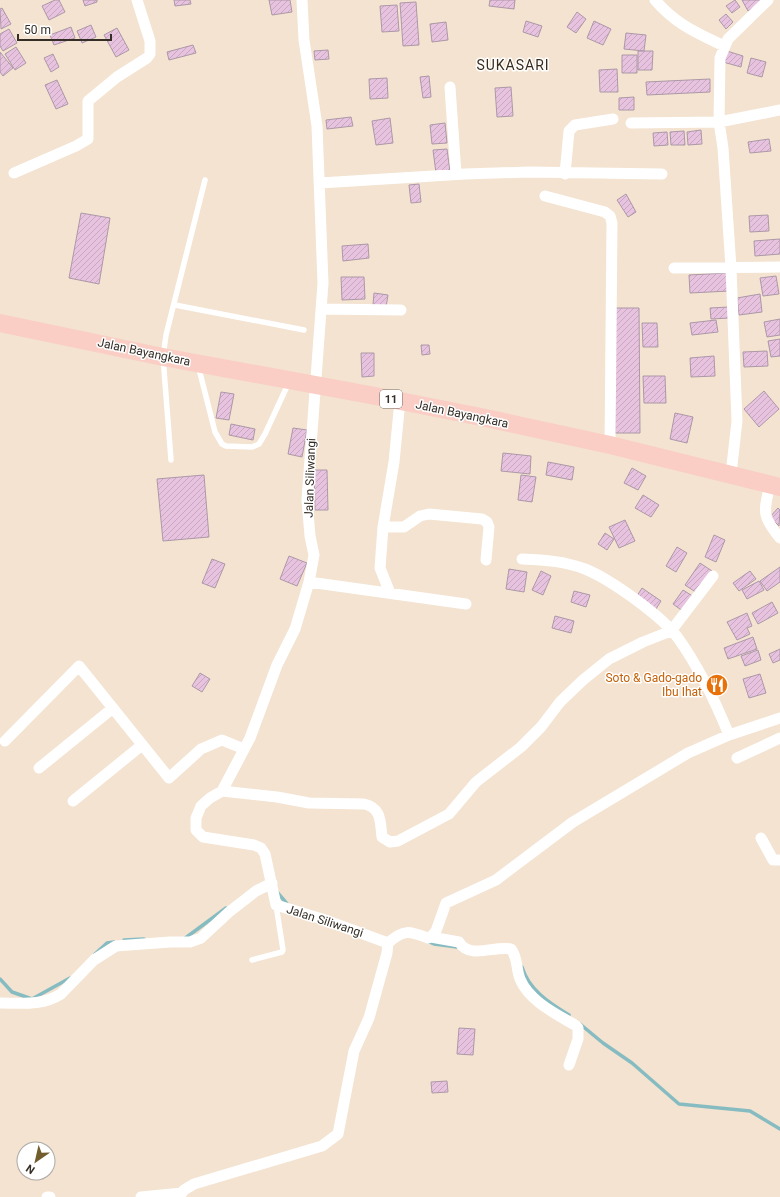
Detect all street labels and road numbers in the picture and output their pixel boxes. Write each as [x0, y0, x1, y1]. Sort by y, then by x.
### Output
street label: Jalan Bayangkara [96, 335, 192, 369]
road number: 11 [380, 390, 402, 408]
street label: Jalan Bayangkara [414, 397, 510, 431]
street label: Jalan Siliwangi [302, 438, 318, 518]
street label: Jalan Siliwangi [285, 902, 365, 940]

